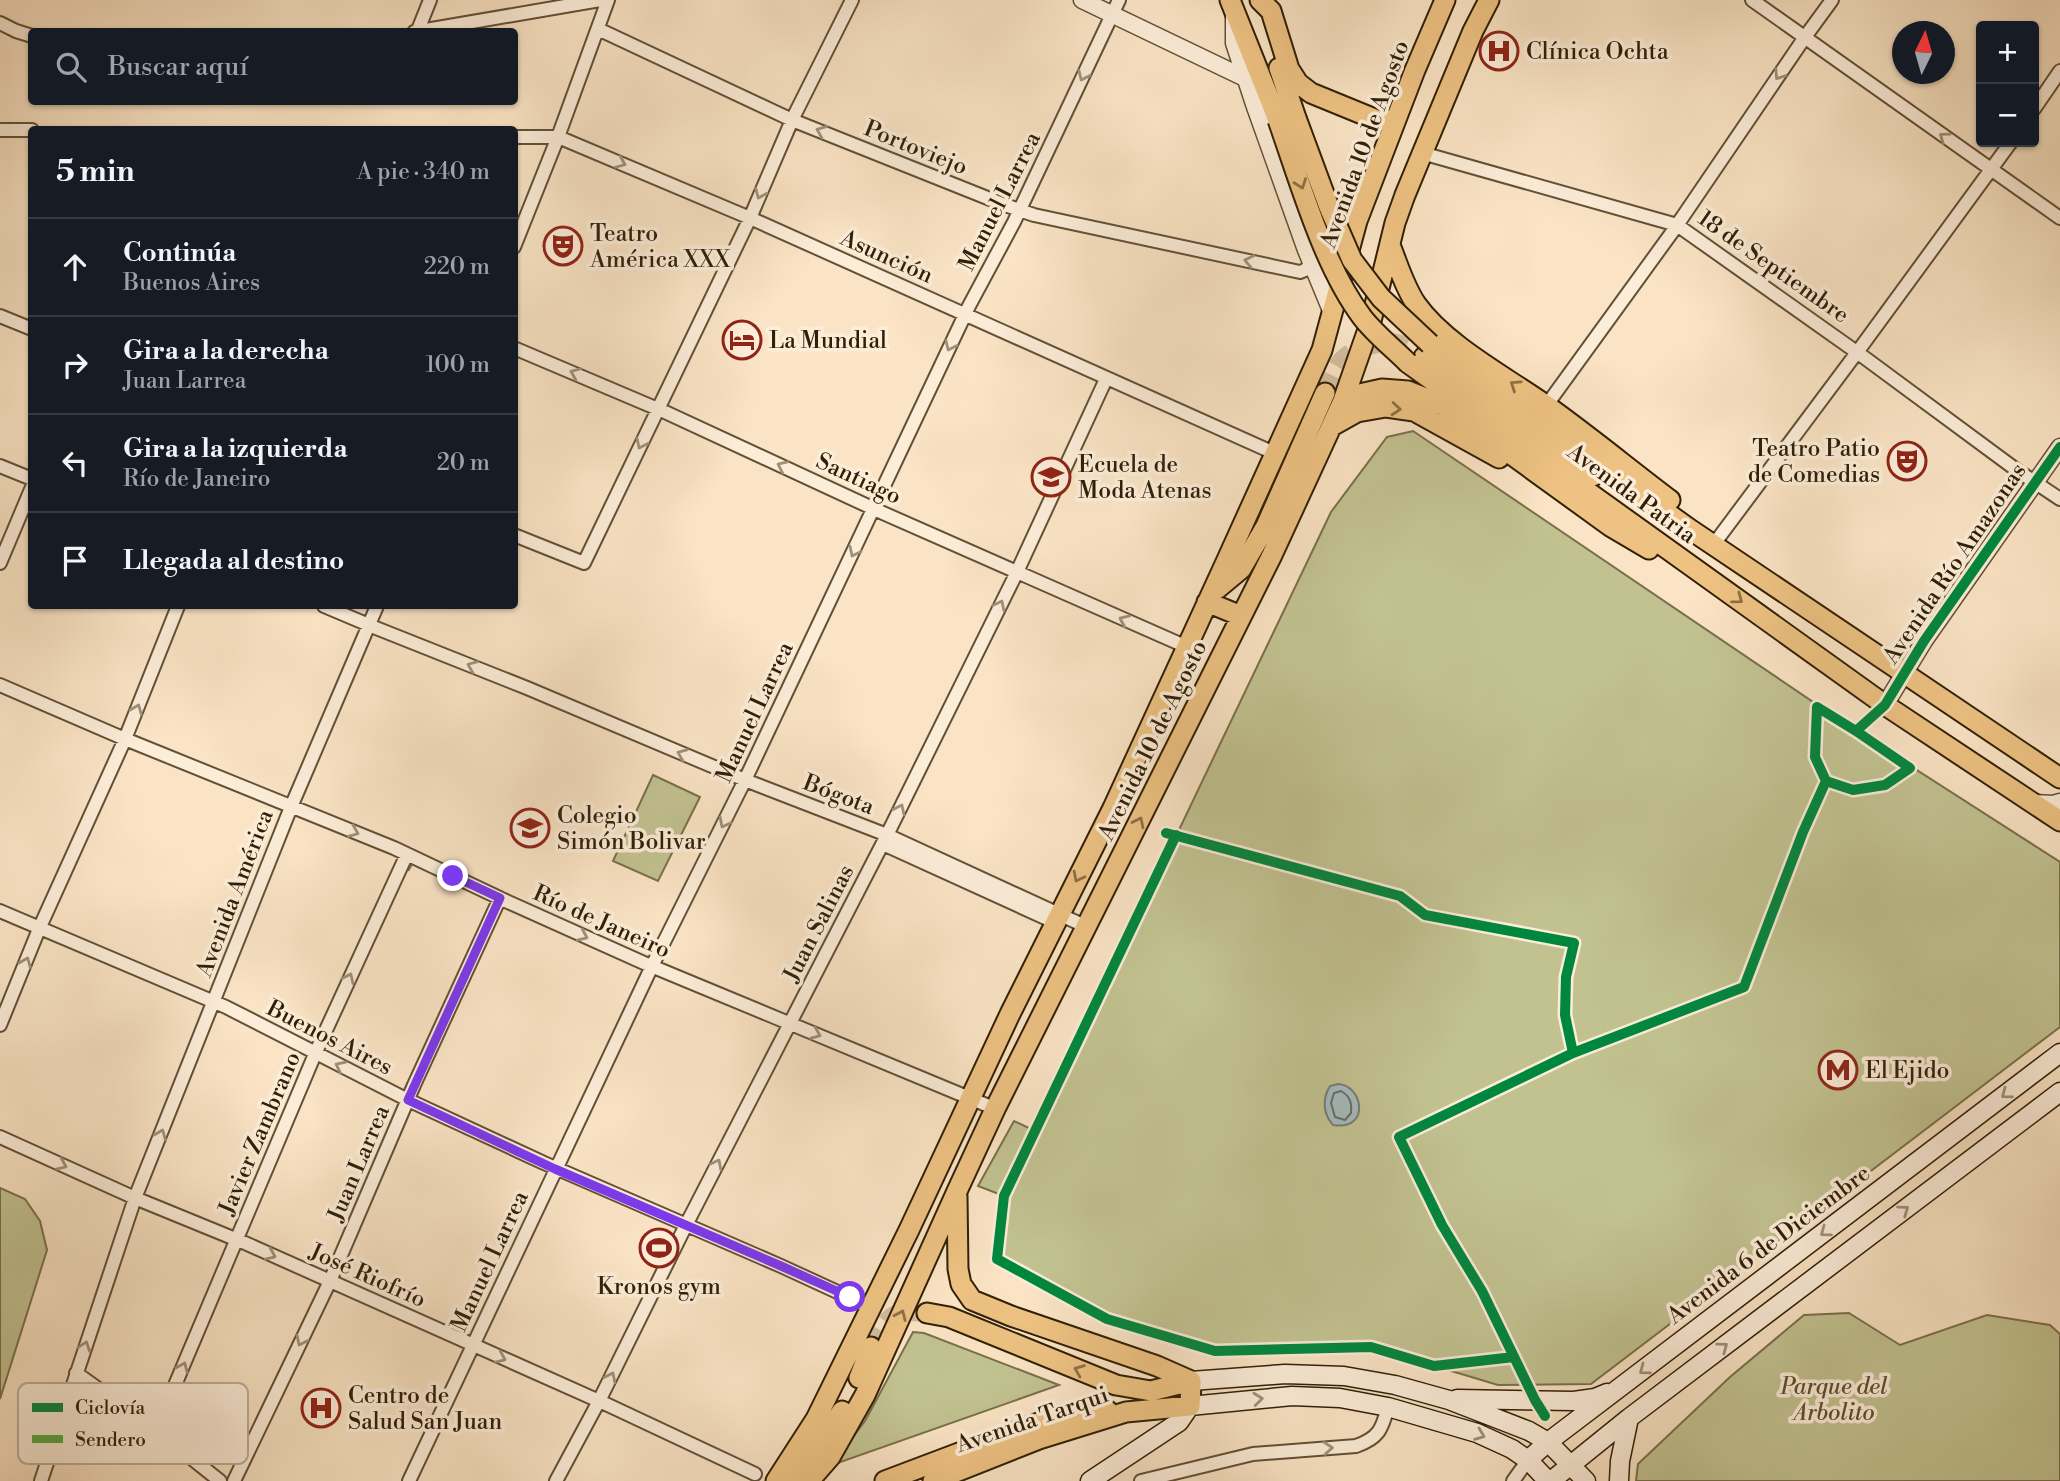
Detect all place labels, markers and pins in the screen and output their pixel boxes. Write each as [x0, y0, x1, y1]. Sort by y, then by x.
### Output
hospital icon: Clínica Ochta [1478, 30, 1520, 72]
place label: Clínica Ochta [1526, 38, 1669, 66]
place label: Teatro América XXX [589, 220, 732, 274]
theatre icon: Teatro América XXX [542, 225, 584, 267]
hotel icon: La Mundial [721, 319, 763, 361]
place label: La Mundial [769, 327, 887, 355]
place label: Teatro Patio de Comedias [1748, 435, 1880, 489]
theatre icon: Teatro Patio de Comedias [1886, 440, 1928, 482]
place label: Ecuela de Moda Atenas [1078, 451, 1211, 505]
school or university icon: Ecuela de Moda Atenas [1030, 456, 1072, 498]
place label: Colegio Simón Bolivar [557, 802, 706, 856]
school or university icon: Colegio Simón Bolivar [509, 807, 551, 849]
metro station icon: El Ejido [1817, 1049, 1859, 1091]
place label: El Ejido [1865, 1057, 1950, 1085]
sports icon: Kronos gym [638, 1227, 680, 1269]
place label: Kronos gym [597, 1273, 721, 1301]
place label: Centro de Salud San Juan [348, 1382, 502, 1436]
hospital icon: Centro de Salud San Juan [300, 1387, 342, 1429]

